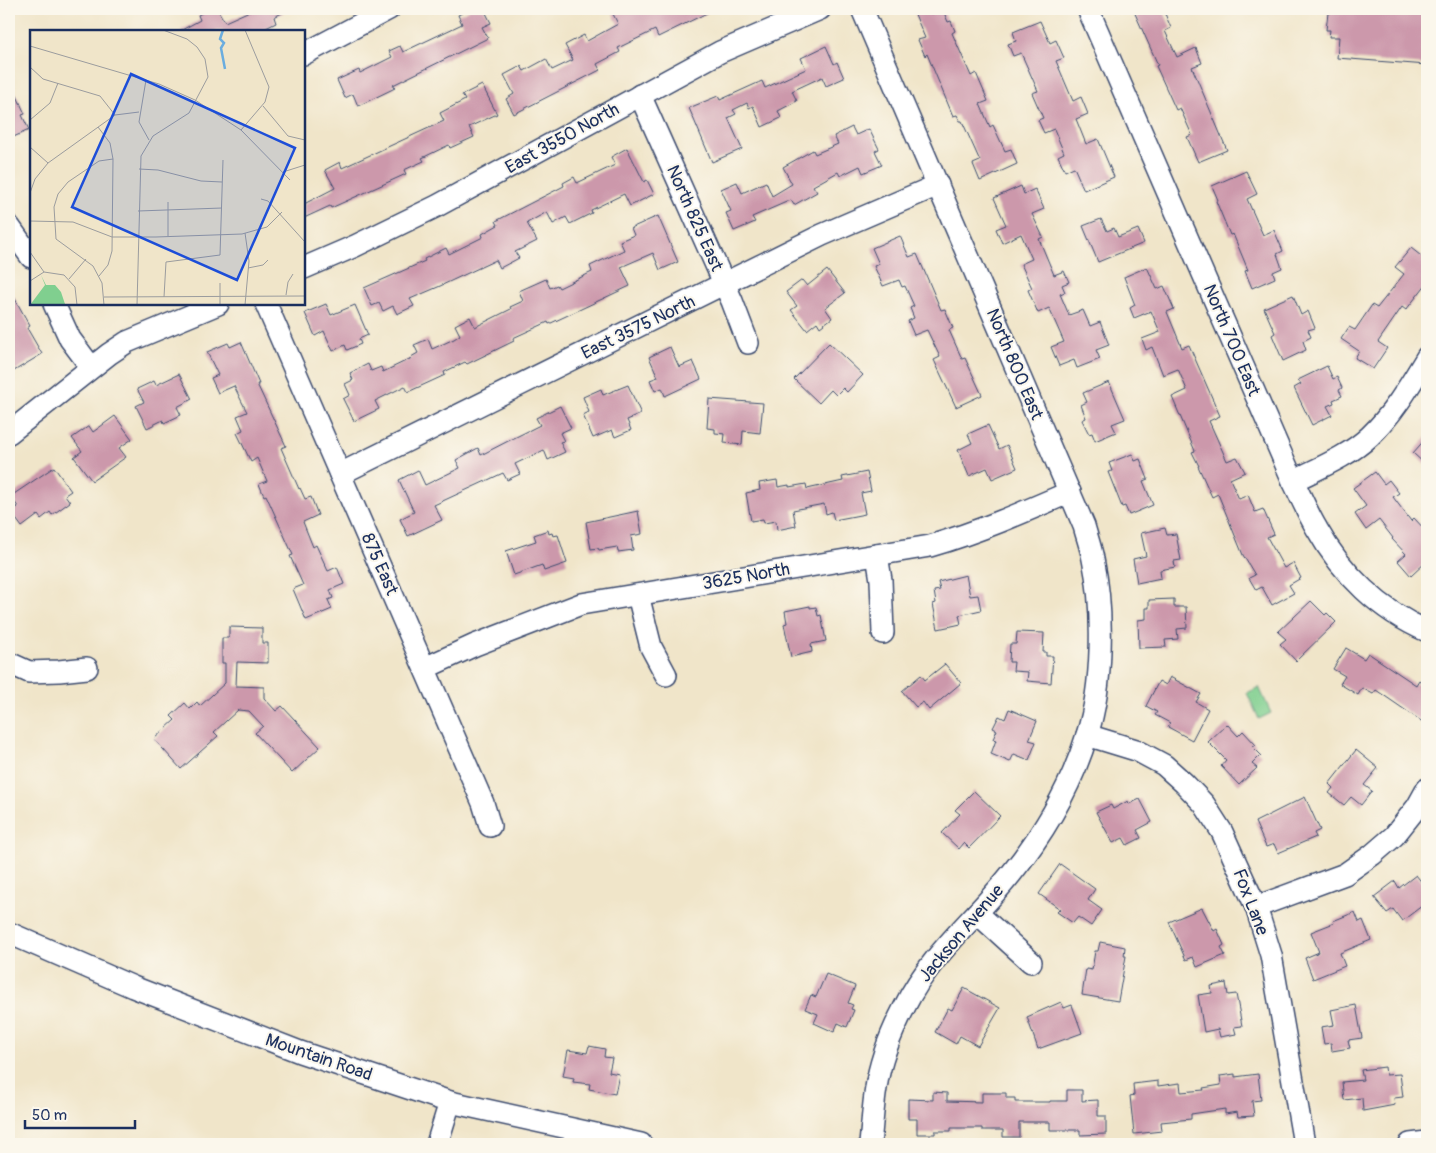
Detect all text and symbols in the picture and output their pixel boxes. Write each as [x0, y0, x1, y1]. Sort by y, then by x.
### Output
inset map [30, 30, 305, 305]
street label: East 3550 North [501, 98, 623, 179]
street label: North 825 East [661, 162, 728, 275]
street label: North 700 East [1198, 281, 1266, 400]
street label: East 3575 North [578, 290, 699, 365]
street label: North 800 East [981, 305, 1049, 424]
street label: 875 East [356, 530, 404, 599]
street label: 3625 North [701, 558, 792, 595]
street label: Fox Lane [1227, 866, 1274, 939]
street label: Jackson Avenue [914, 880, 1009, 987]
street label: Mountain Road [262, 1028, 375, 1087]
scale bar [25, 1098, 135, 1130]
text: 50 m [32, 1106, 67, 1125]

